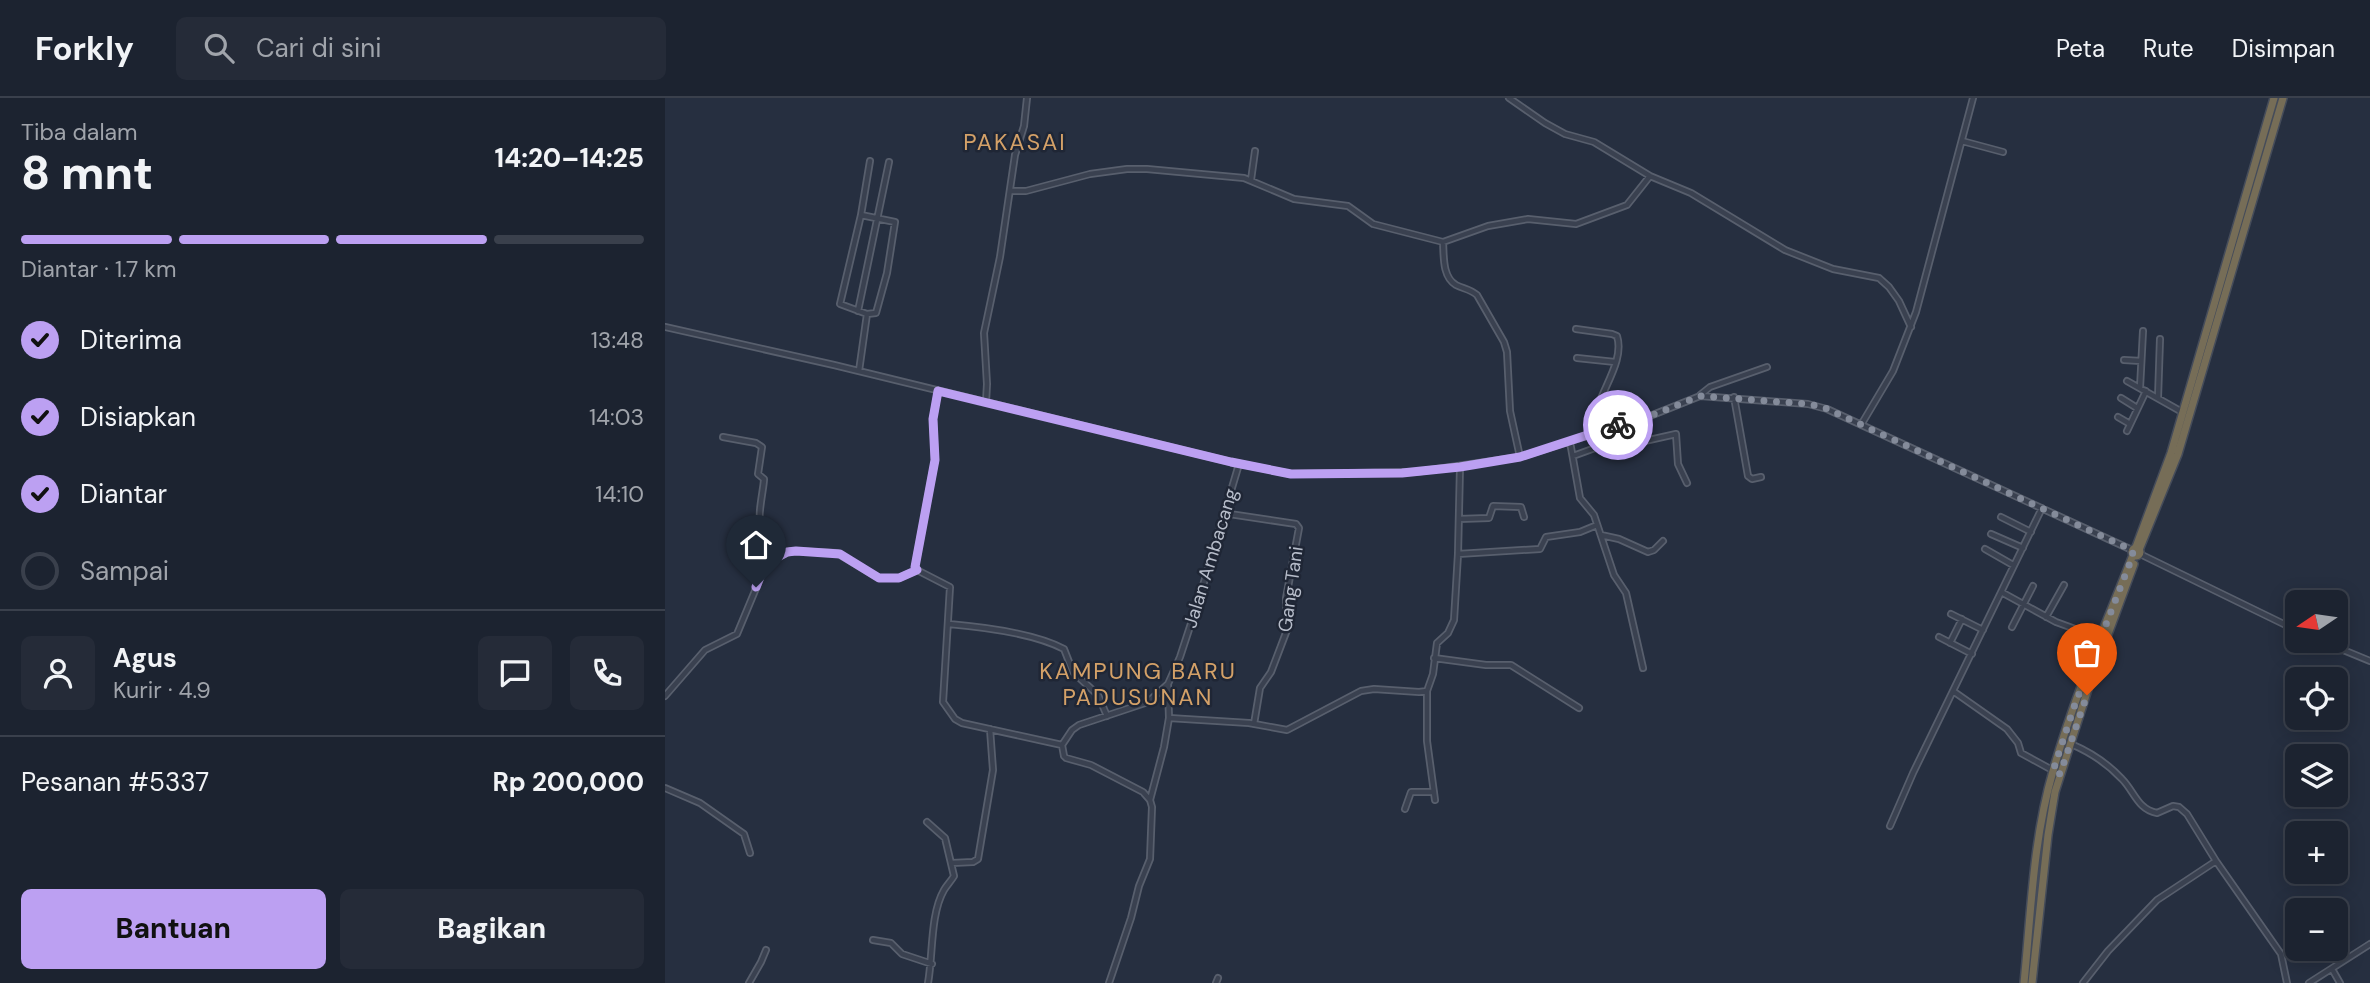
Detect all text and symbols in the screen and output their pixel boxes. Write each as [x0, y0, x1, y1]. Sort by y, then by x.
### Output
search box [176, 17, 666, 80]
text: Forkly [35, 27, 134, 70]
icon: search [200, 29, 238, 67]
text: Cari di sini [256, 31, 381, 65]
text: Peta [2056, 33, 2105, 64]
text: Rute [2143, 33, 2194, 64]
text: Disimpan [2232, 33, 2335, 64]
text: Tiba dalam [21, 117, 138, 147]
district label: PAKASAI [963, 127, 1067, 157]
text: 14:20–14:25 [495, 141, 644, 175]
text: 8 mnt [21, 143, 153, 203]
text: Diantar · 1.7 km [21, 254, 176, 284]
icon: check [21, 321, 59, 359]
text: Diterima [80, 323, 182, 357]
text: 13:48 [591, 325, 644, 355]
courier [1583, 390, 1653, 460]
icon: check [21, 398, 59, 436]
text: Disiapkan [80, 400, 196, 434]
text: 14:03 [589, 402, 644, 432]
icon: bike [1599, 406, 1637, 444]
icon: check [21, 475, 59, 513]
text: Diantar [80, 477, 167, 511]
text: 14:10 [595, 479, 644, 509]
street label: Jalan Ambacang [1177, 485, 1244, 631]
pin [726, 515, 786, 587]
icon: home [737, 526, 775, 564]
street label: Gang Tani [1272, 545, 1309, 634]
text: Sampai [80, 554, 169, 588]
north arrow [2285, 590, 2349, 653]
map controls [2285, 590, 2348, 961]
pin [2057, 623, 2117, 695]
icon: bag [2068, 634, 2106, 672]
button: person [21, 636, 95, 710]
button: chat [478, 636, 552, 710]
button: phone [570, 636, 644, 710]
text: Agus [113, 641, 177, 675]
district label: KAMPUNG BARU PADUSUNAN [1039, 656, 1237, 712]
button: locate [2285, 667, 2348, 730]
text: Kurir · 4.9 [113, 675, 211, 705]
button: layers [2285, 744, 2348, 807]
text: Pesanan #5337 [21, 765, 209, 799]
text: Rp 200,000 [492, 765, 644, 799]
button: + [2285, 821, 2348, 884]
button: Bantuan [21, 889, 326, 969]
button: Bagikan [340, 889, 644, 969]
button: − [2285, 898, 2348, 961]

